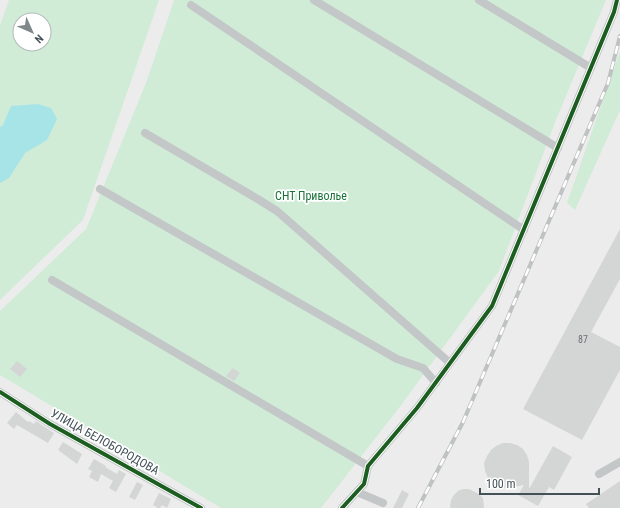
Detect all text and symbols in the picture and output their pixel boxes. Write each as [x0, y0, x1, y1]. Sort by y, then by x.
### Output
north arrow [12, 12, 52, 52]
text: N [32, 32, 46, 46]
park label: СНТ Приволье [275, 189, 347, 203]
house number: 87 [578, 334, 588, 345]
street label: УЛИЦА БЕЛОБОРОДОВА [48, 406, 162, 478]
scale bar [480, 470, 599, 496]
text: 100 m [486, 477, 516, 491]

